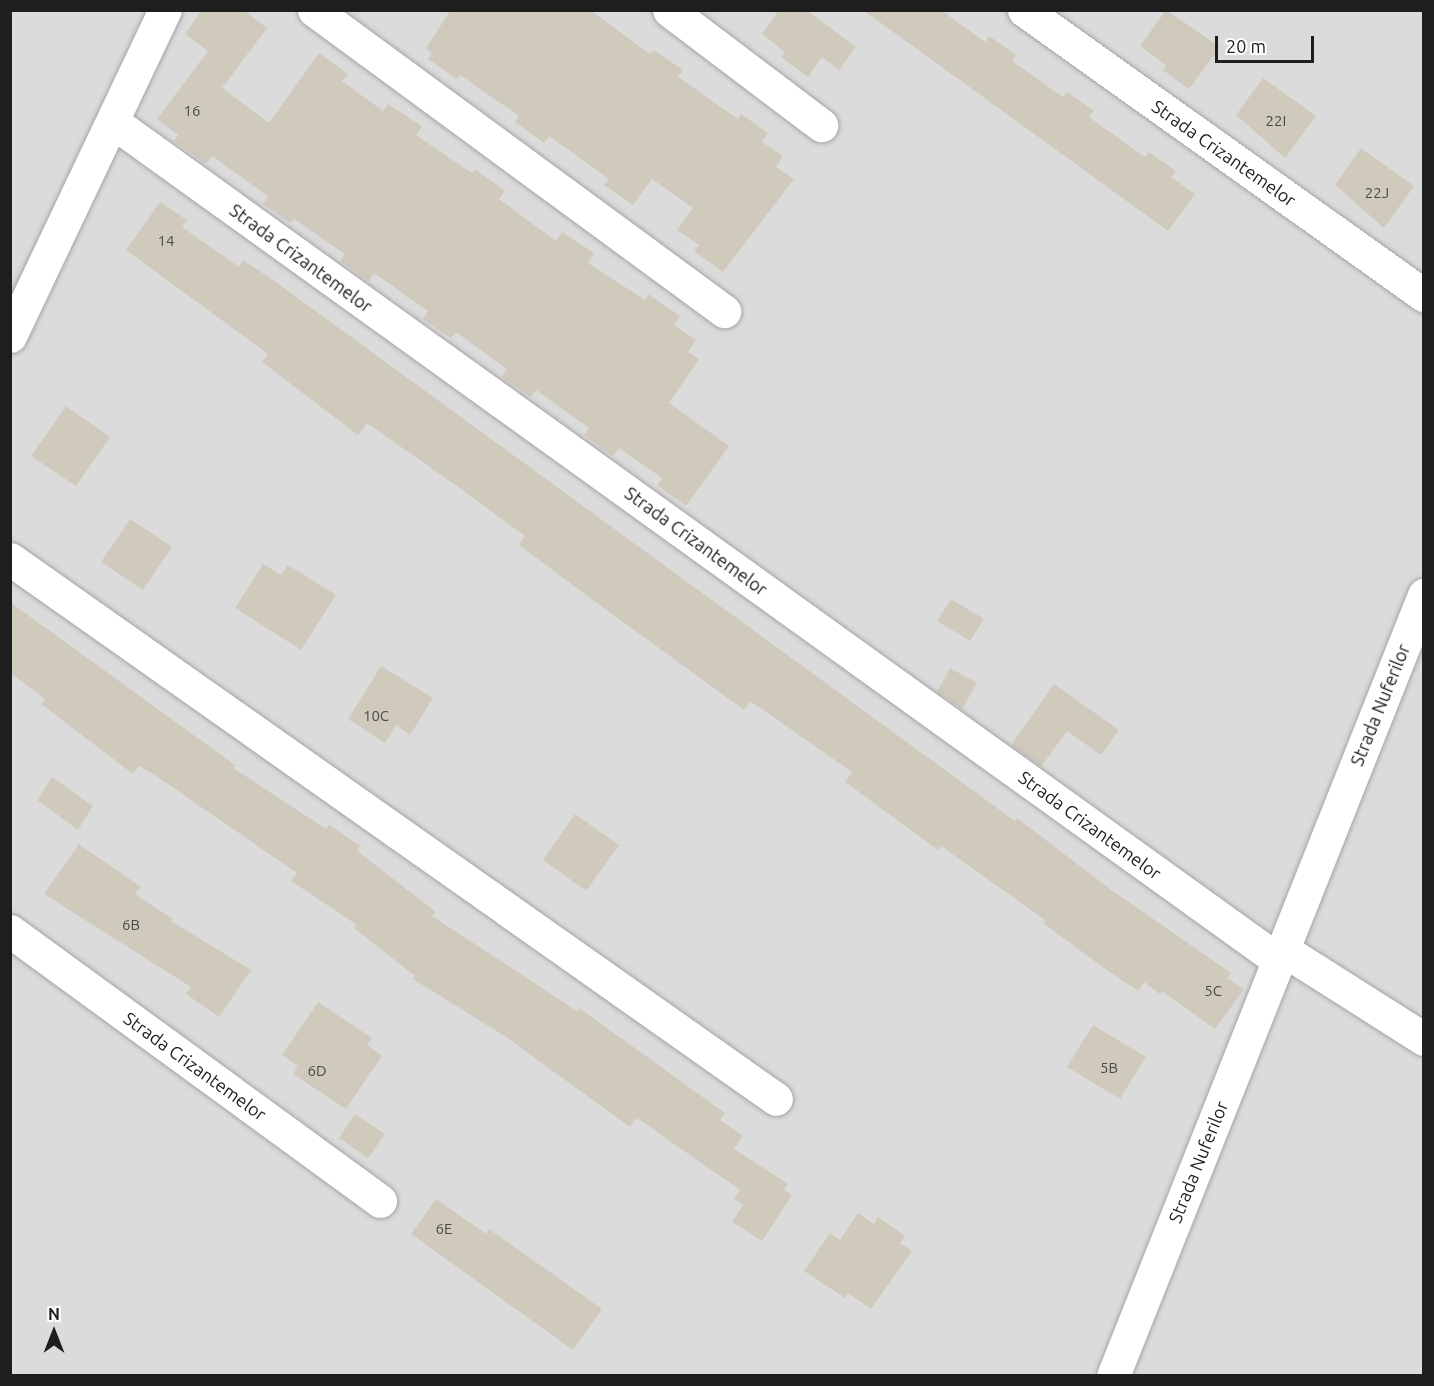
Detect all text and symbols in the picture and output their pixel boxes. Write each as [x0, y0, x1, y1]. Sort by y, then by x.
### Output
scale bar [1218, 24, 1317, 62]
text: 20 m [1226, 36, 1266, 56]
street label: Strada Crizantemelor [1148, 95, 1300, 211]
house number: 16 [184, 102, 200, 120]
house number: 22I [1266, 112, 1286, 130]
house number: 22J [1365, 184, 1389, 202]
street label: Strada Crizantemelor [225, 199, 377, 317]
house number: 14 [158, 232, 174, 250]
street label: Strada Crizantemelor [620, 482, 772, 600]
street label: Strada Nuferilor [1346, 641, 1414, 769]
house number: 10C [363, 707, 389, 725]
street label: Strada Crizantemelor [1014, 766, 1166, 884]
house number: 6B [122, 916, 140, 934]
house number: 5C [1204, 982, 1222, 1000]
street label: Strada Crizantemelor [119, 1007, 271, 1125]
house number: 5B [1100, 1059, 1118, 1077]
house number: 6D [307, 1062, 327, 1080]
street label: Strada Nuferilor [1164, 1098, 1232, 1226]
house number: 6E [436, 1220, 452, 1238]
north arrow [24, 1302, 84, 1362]
text: N [48, 1305, 60, 1323]

